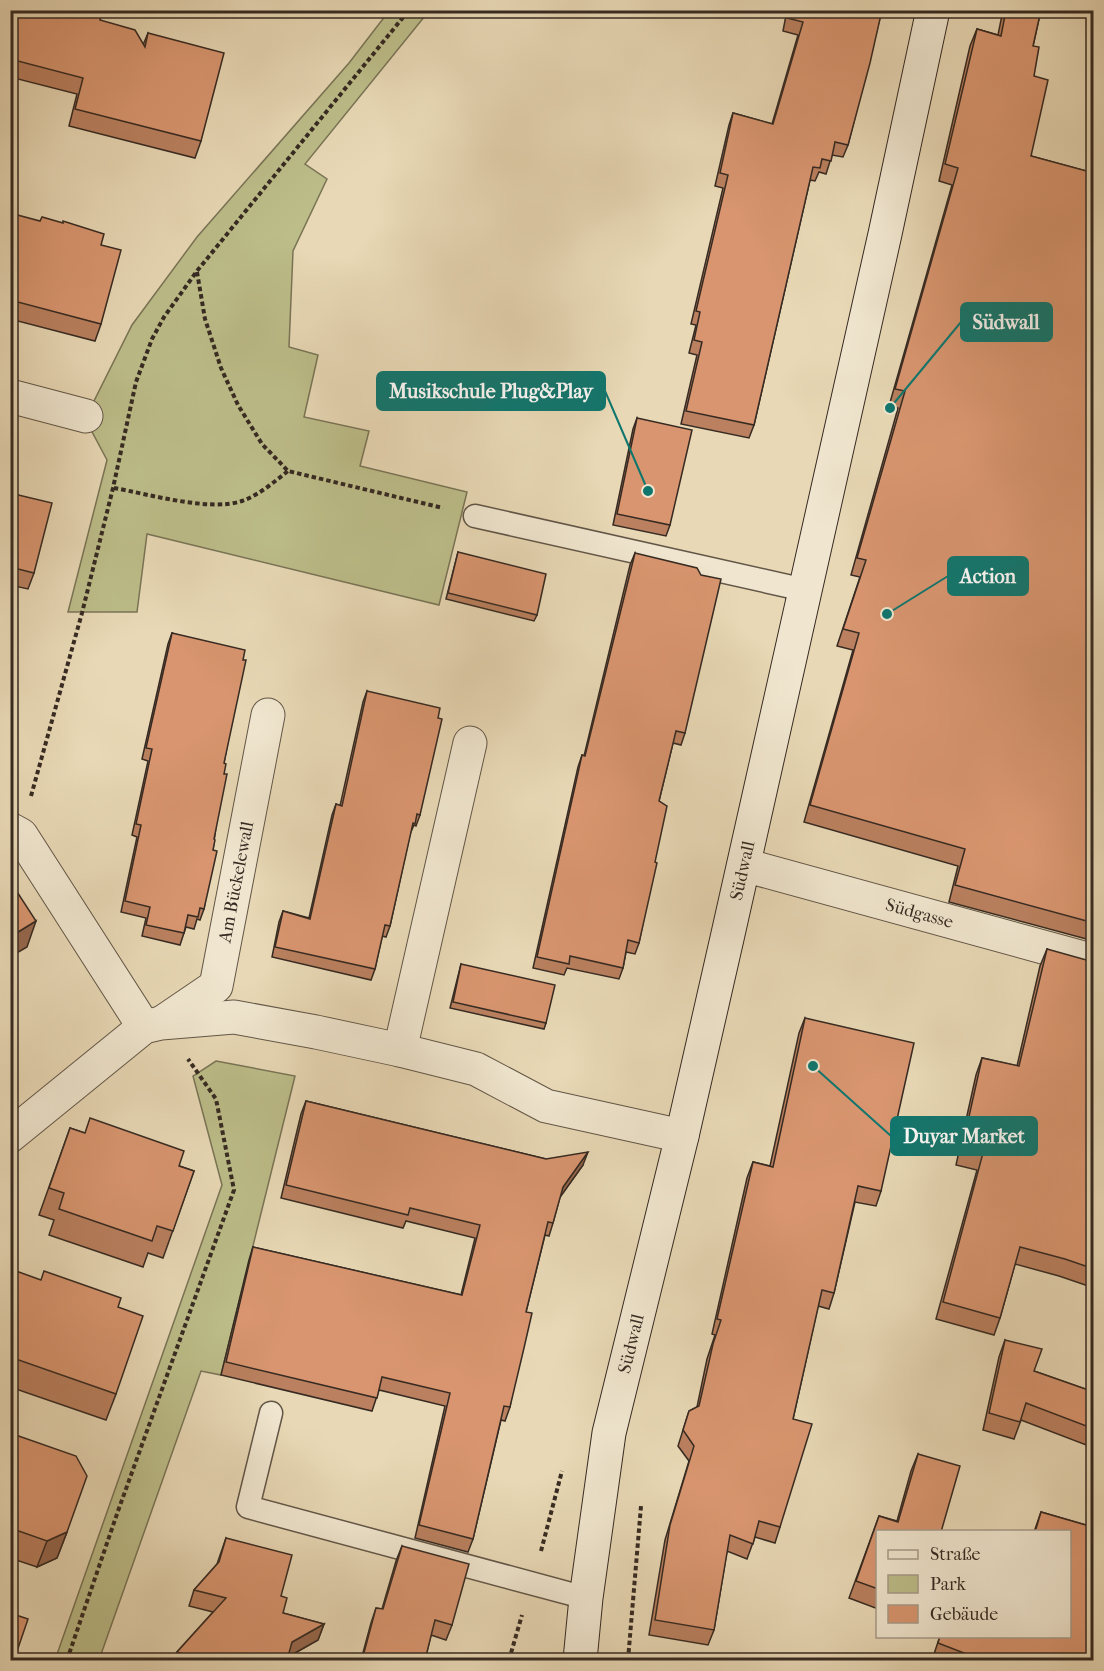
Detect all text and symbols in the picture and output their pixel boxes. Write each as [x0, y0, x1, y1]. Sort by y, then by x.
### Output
callout: Südwall [961, 303, 1052, 341]
text: Südwall [972, 311, 1040, 334]
callout: Musikschule Plug&Play [377, 372, 605, 410]
text: Musikschule Plug&Play [388, 380, 594, 403]
callout: Action [948, 557, 1028, 595]
text: Action [958, 565, 1017, 588]
street label: Am Bückelewall [214, 820, 258, 945]
street label: Südwall [726, 839, 760, 902]
street label: Südgasse [883, 894, 956, 933]
callout: Duyar Market [891, 1117, 1037, 1155]
text: Duyar Market [903, 1125, 1026, 1148]
street label: Südwall [614, 1312, 649, 1376]
legend [876, 1530, 1071, 1638]
text: Straße [930, 1544, 981, 1565]
text: Park [930, 1574, 967, 1595]
text: Gebäude [930, 1604, 998, 1625]

